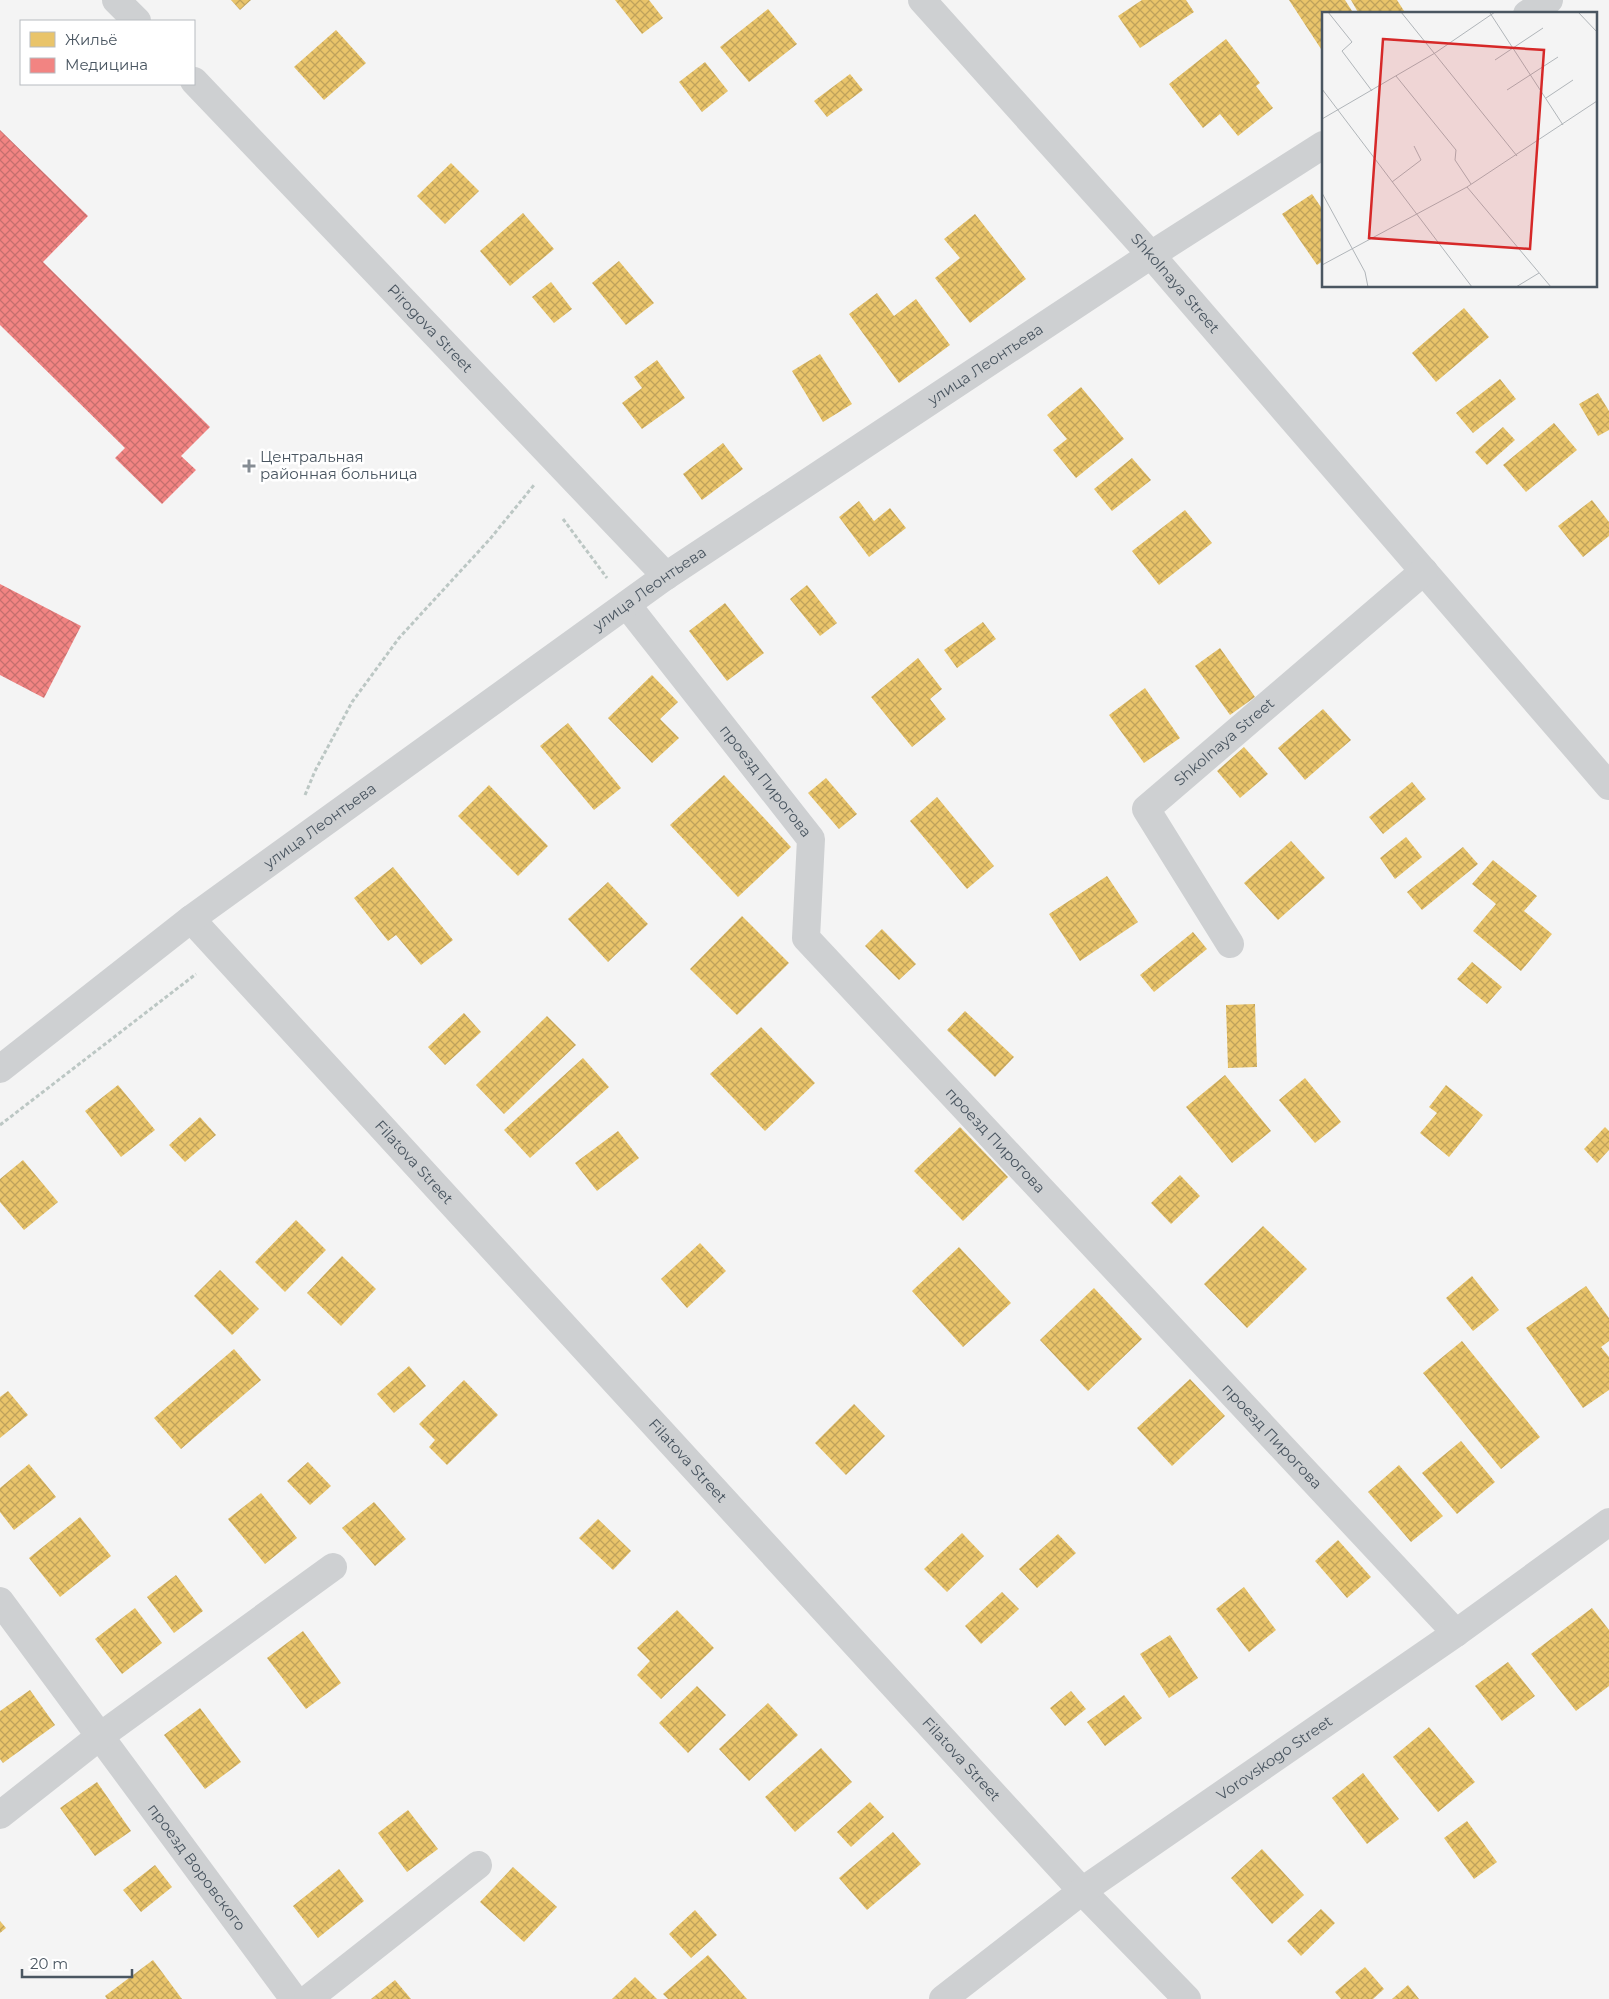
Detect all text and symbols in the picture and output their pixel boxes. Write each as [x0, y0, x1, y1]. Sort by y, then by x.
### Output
inset map [1322, 12, 1596, 288]
legend [20, 20, 195, 85]
text: Жильё [65, 30, 118, 49]
text: Медицина [65, 55, 148, 74]
street label: Shkolnaya Street [1127, 229, 1224, 337]
street label: Pirogova Street [384, 280, 477, 377]
street label: улица Леонтьева [923, 319, 1047, 410]
place label: Центральная районная больница [260, 447, 418, 483]
marker: Центральная районная больница [242, 459, 256, 473]
street label: улица Леонтьева [588, 542, 710, 635]
street label: Shkolnaya Street [1170, 693, 1278, 790]
street label: проезд Пирогова [716, 721, 816, 841]
street label: улица Леонтьева [259, 778, 380, 873]
street label: проезд Пирогова [942, 1083, 1050, 1197]
street label: Filatova Street [371, 1116, 458, 1208]
street label: проезд Пирогова [1218, 1379, 1326, 1493]
street label: Filatova Street [645, 1414, 731, 1507]
street label: Vorovskogo Street [1213, 1711, 1336, 1804]
street label: Filatova Street [918, 1713, 1005, 1805]
street label: проезд Воровского [144, 1800, 250, 1934]
scale bar [22, 1946, 132, 1978]
text: 20 m [30, 1954, 68, 1973]

